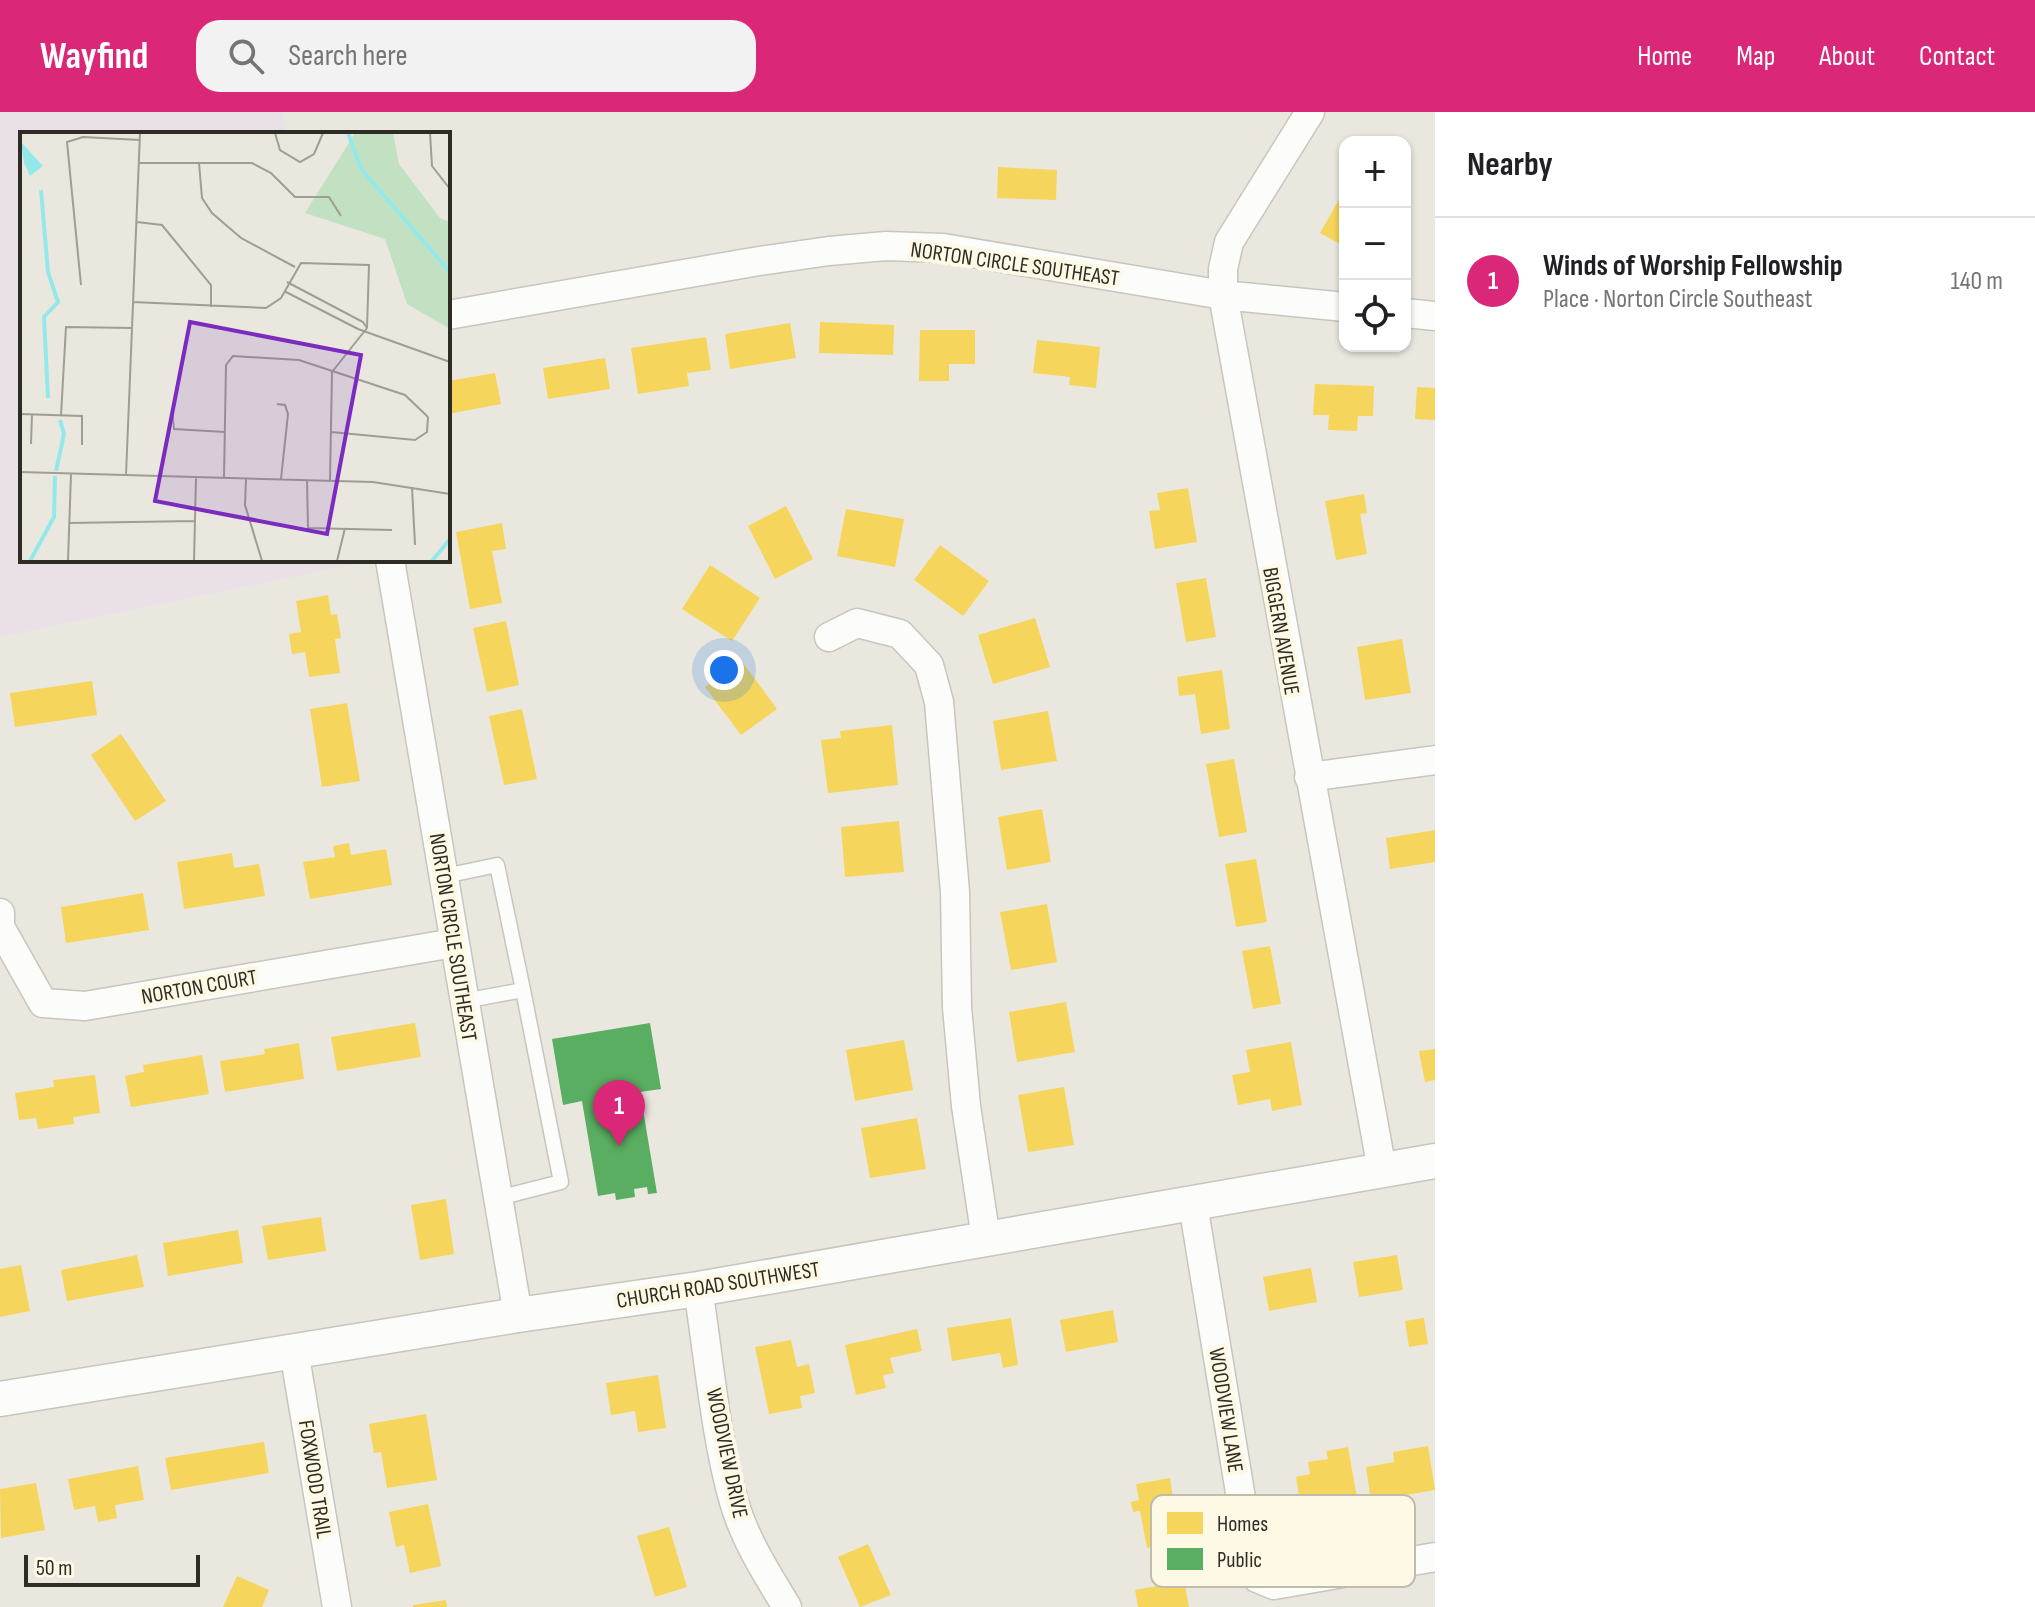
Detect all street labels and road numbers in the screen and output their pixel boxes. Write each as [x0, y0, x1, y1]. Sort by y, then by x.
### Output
street label: NORTON CIRCLE SOUTHEAST [909, 236, 1121, 292]
street label: BIGGERN AVENUE [1256, 565, 1305, 697]
street label: NORTON CIRCLE SOUTHEAST [423, 831, 482, 1043]
street label: NORTON COURT [139, 964, 259, 1011]
street label: CHURCH ROAD SOUTHWEST [615, 1256, 822, 1315]
street label: WOODVIEW LANE [1202, 1346, 1249, 1474]
street label: WOODVIEW DRIVE [700, 1386, 753, 1521]
street label: FOXWOOD TRAIL [292, 1418, 337, 1540]

